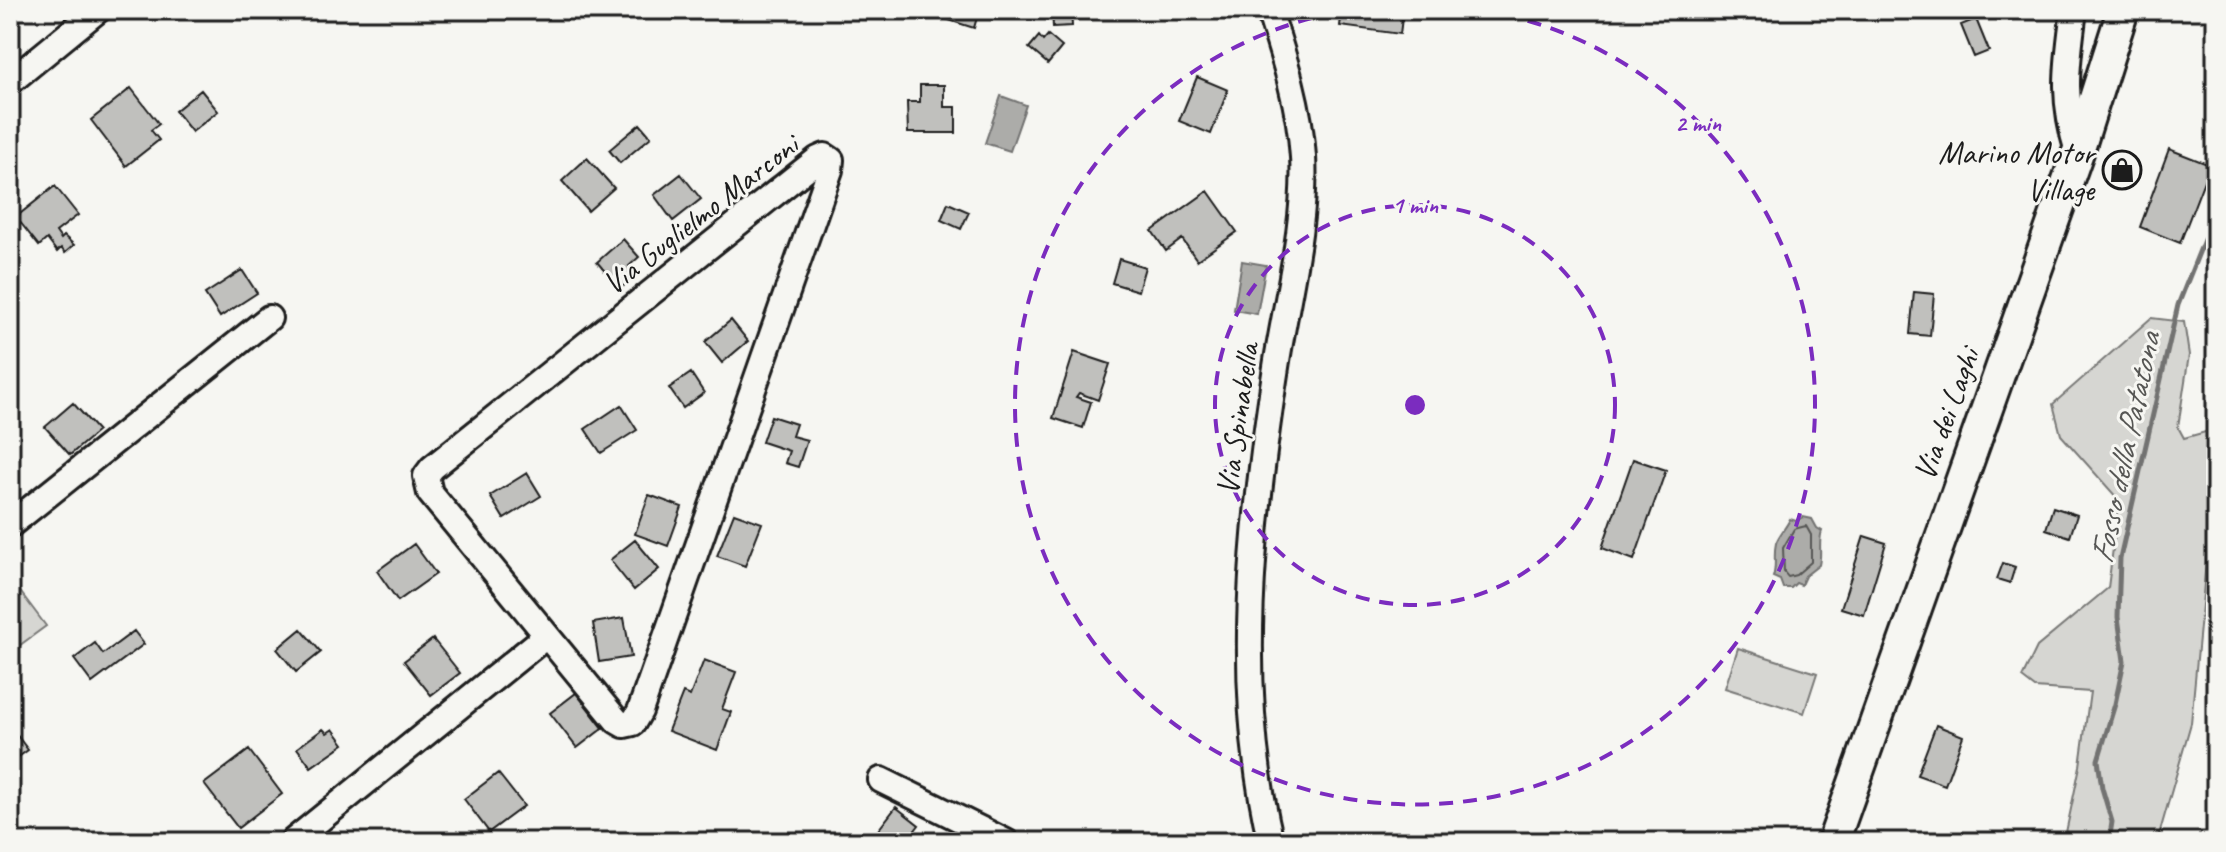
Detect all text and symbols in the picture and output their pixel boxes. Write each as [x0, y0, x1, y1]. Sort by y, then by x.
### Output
text: 2 min [1675, 108, 1722, 138]
street label: Via Guglielmo Marconi [594, 123, 810, 304]
place label: Marino Motor Village [1938, 132, 2097, 210]
shop icon: Marino Motor Village [2101, 149, 2143, 191]
text: 1 min [1392, 190, 1439, 220]
water label: Fosso della Patatona [2079, 326, 2171, 567]
street label: Via Spinabella [1207, 338, 1269, 497]
street label: Via dei Laghi [1904, 339, 1991, 486]
centre of rings [1401, 391, 1429, 419]

